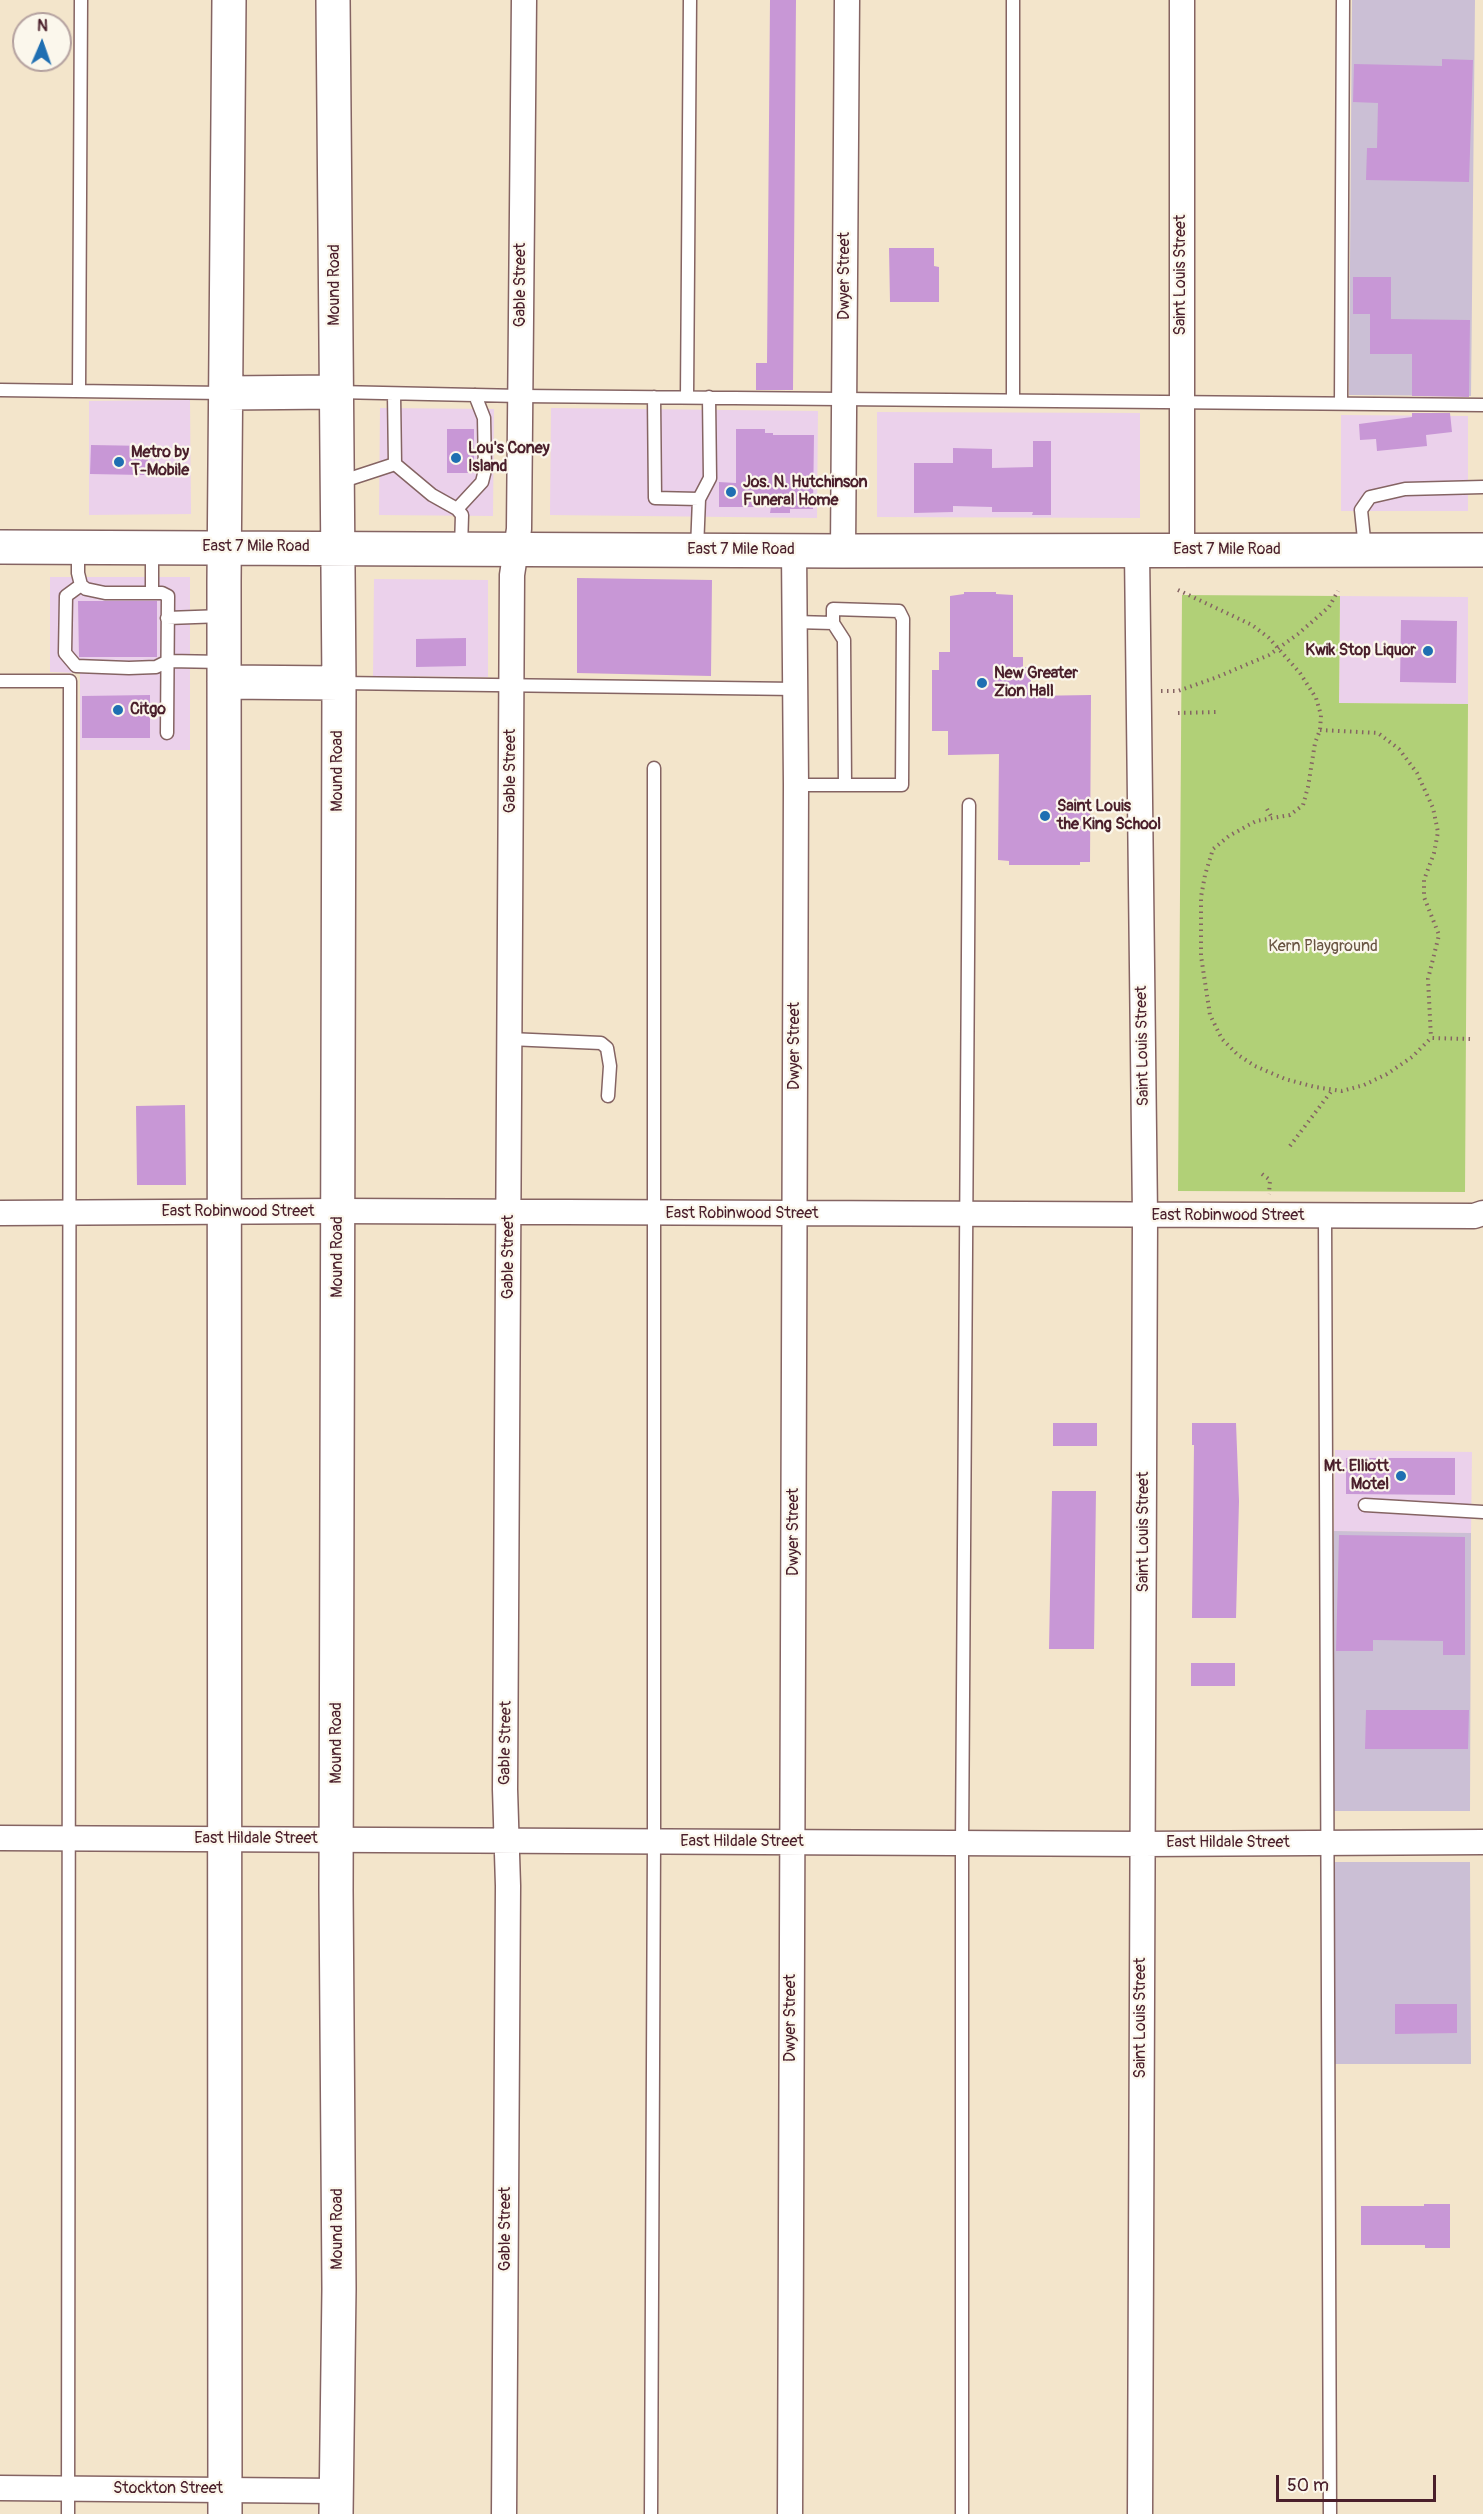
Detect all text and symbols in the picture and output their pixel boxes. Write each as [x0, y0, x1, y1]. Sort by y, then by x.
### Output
north arrow [12, 12, 72, 72]
text: N [37, 16, 48, 36]
street label: Saint Louis Street [1171, 215, 1191, 335]
street label: Dwyer Street [835, 232, 855, 320]
street label: Gable Street [511, 243, 531, 327]
street label: Mound Road [325, 244, 345, 326]
place label: Lou's Coney Island [468, 439, 550, 477]
place label: Metro by T-Mobile [131, 443, 189, 481]
marker: Lou's Coney Island [449, 451, 463, 465]
marker: Metro by T-Mobile [112, 455, 126, 469]
place label: Jos. N. Hutchinson Funeral Home [743, 473, 868, 511]
marker: Jos. N. Hutchinson Funeral Home [724, 485, 738, 499]
street label: East 7 Mile Road [202, 537, 310, 557]
street label: East 7 Mile Road [687, 540, 795, 560]
street label: East 7 Mile Road [1173, 540, 1281, 560]
place label: Kwik Stop Liquor [1305, 641, 1416, 661]
marker: Kwik Stop Liquor [1421, 644, 1435, 658]
place label: New Greater Zion Hall [994, 664, 1078, 702]
marker: New Greater Zion Hall [975, 676, 989, 690]
place label: Citgo [130, 700, 166, 720]
marker: Citgo [111, 703, 125, 717]
street label: Gable Street [501, 729, 521, 813]
street label: Mound Road [328, 730, 348, 812]
place label: Saint Louis the King School [1057, 797, 1161, 835]
marker: Saint Louis the King School [1038, 809, 1052, 823]
park label: Kern Playground [1268, 937, 1378, 957]
street label: Saint Louis Street [1132, 985, 1154, 1107]
street label: Dwyer Street [785, 1002, 805, 1090]
street label: East Robinwood Street [162, 1202, 314, 1222]
street label: East Robinwood Street [666, 1204, 818, 1224]
street label: East Robinwood Street [1152, 1206, 1304, 1226]
street label: Gable Street [499, 1215, 519, 1299]
street label: Mound Road [328, 1216, 348, 1298]
place label: Mt. Elliott Motel [1324, 1457, 1389, 1495]
marker: Mt. Elliott Motel [1394, 1469, 1408, 1483]
street label: Saint Louis Street [1134, 1472, 1154, 1592]
street label: Dwyer Street [784, 1488, 804, 1576]
street label: Gable Street [496, 1701, 516, 1785]
street label: Mound Road [327, 1702, 347, 1784]
street label: East Hildale Street [194, 1829, 318, 1849]
street label: East Hildale Street [680, 1832, 804, 1852]
street label: East Hildale Street [1166, 1833, 1290, 1853]
street label: Saint Louis Street [1131, 1958, 1151, 2078]
street label: Dwyer Street [781, 1974, 801, 2062]
street label: Gable Street [496, 2187, 516, 2271]
street label: Mound Road [328, 2188, 348, 2270]
scale bar [1279, 2463, 1440, 2501]
text: 50 m [1287, 2474, 1329, 2497]
street label: Stockton Street [113, 2479, 223, 2499]

